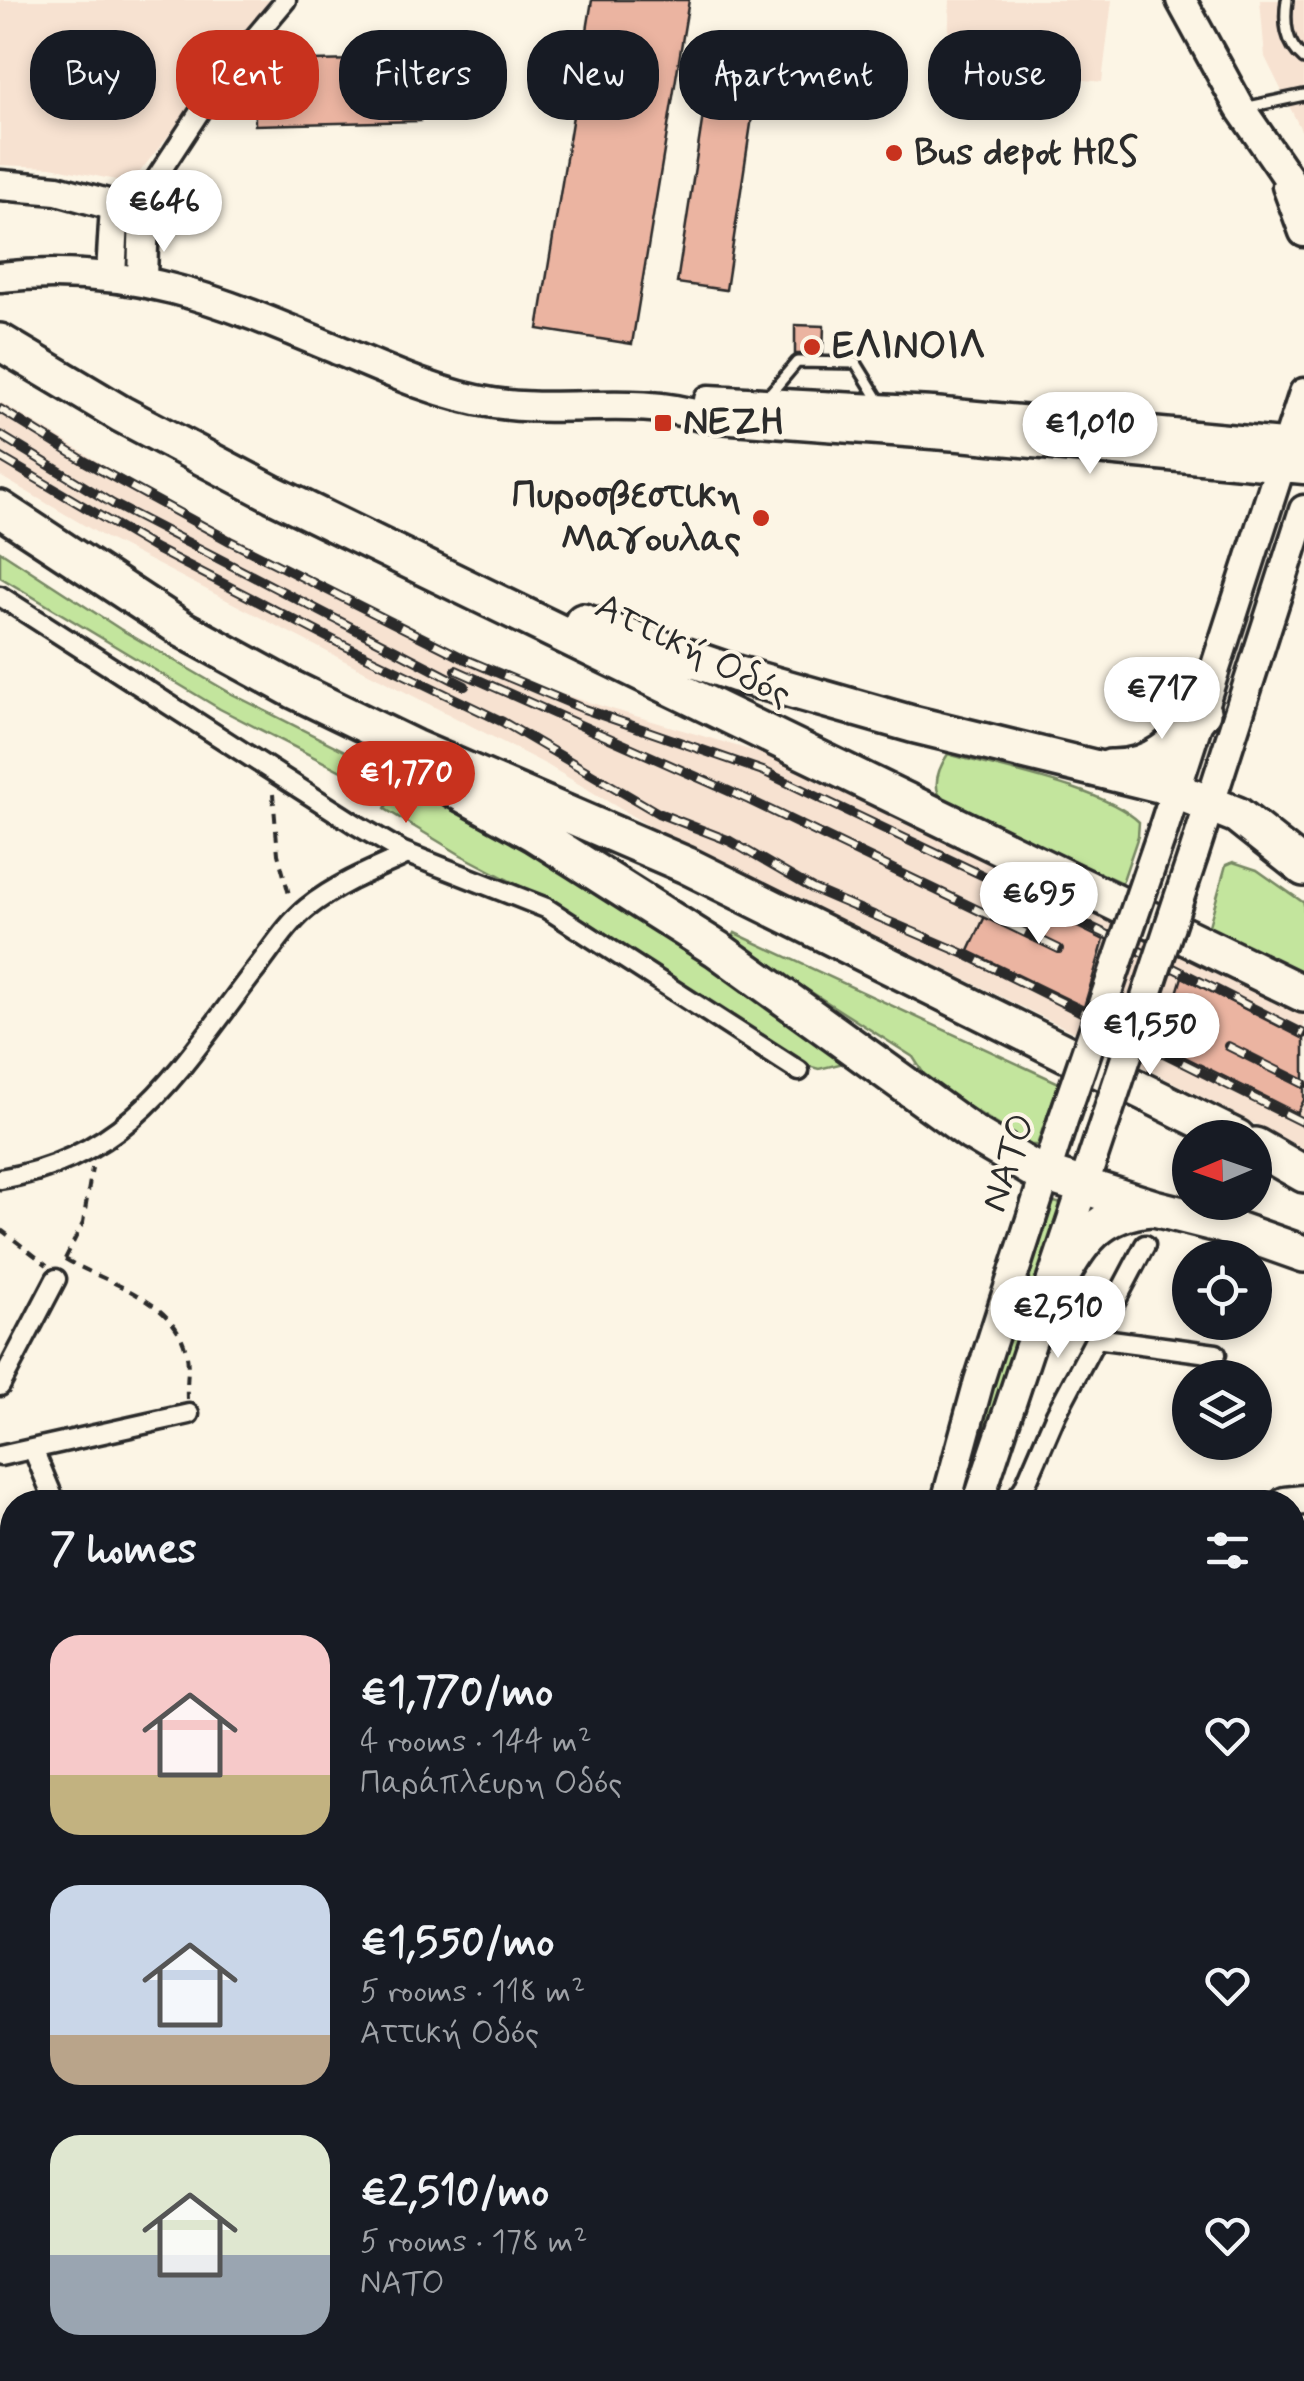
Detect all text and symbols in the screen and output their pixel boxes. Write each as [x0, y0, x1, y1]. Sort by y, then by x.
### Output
chip: Buy [30, 30, 156, 120]
chip: Rent [176, 30, 319, 120]
chip: Filters [339, 30, 507, 120]
chip: New [527, 30, 659, 120]
chip: Apartment [679, 30, 908, 120]
chip: House [928, 30, 1081, 120]
place label: Bus depot HRS [914, 129, 1139, 178]
marker: Bus depot HRS [883, 142, 905, 164]
pin: €646 [105, 170, 223, 255]
text: €646 [128, 181, 200, 223]
place label: ΕΛΙΝΟΙΛ [832, 323, 985, 372]
marker: ΕΛΙΝΟΙΛ [801, 336, 823, 358]
pin: €1,010 [1009, 392, 1171, 477]
place label: ΝΕΖΗ [683, 399, 785, 448]
text: €1,010 [1045, 403, 1135, 445]
marker: ΝΕΖΗ [652, 412, 674, 434]
place label: Πυροσβεστικη Μαγουλας [512, 472, 741, 565]
marker: Πυροσβεστικη Μαγουλας [750, 507, 772, 529]
street label: Αττική Οδός [587, 582, 799, 720]
pin: €717 [1103, 657, 1221, 742]
text: €717 [1126, 668, 1198, 710]
pin: €1,770 [325, 741, 487, 826]
text: €1,770 [359, 752, 453, 794]
pin: €695 [980, 862, 1098, 947]
text: €695 [1002, 873, 1076, 915]
pin: €1,550 [1069, 993, 1231, 1078]
text: €1,550 [1103, 1004, 1197, 1046]
street label: ΝΑΤΟ [970, 1108, 1048, 1218]
north arrow [1172, 1120, 1272, 1220]
map controls [1172, 1120, 1272, 1460]
button: locate [1172, 1240, 1272, 1340]
pin: €2,510 [977, 1276, 1139, 1361]
text: €2,510 [1012, 1287, 1104, 1329]
button: layers [1172, 1360, 1272, 1460]
text: 7 homes [50, 1523, 197, 1578]
icon: filters [1200, 1523, 1255, 1578]
text: €1,770/mo [360, 1666, 553, 1721]
icon: home [130, 1675, 250, 1795]
icon: heart [1200, 1708, 1255, 1763]
text: 4 rooms · 144 m² [360, 1721, 592, 1763]
text: Παράπλευρη Οδός [360, 1763, 622, 1805]
text: €1,550/mo [360, 1916, 554, 1971]
icon: home [130, 1925, 250, 2045]
icon: heart [1200, 1958, 1255, 2013]
text: 5 rooms · 118 m² [360, 1971, 585, 2013]
text: Αττική Οδός [360, 2013, 539, 2055]
text: €2,510/mo [360, 2166, 549, 2221]
icon: home [130, 2175, 250, 2295]
icon: heart [1200, 2208, 1255, 2263]
text: 5 rooms · 178 m² [360, 2221, 587, 2263]
text: ΝΑΤΟ [360, 2263, 445, 2305]

